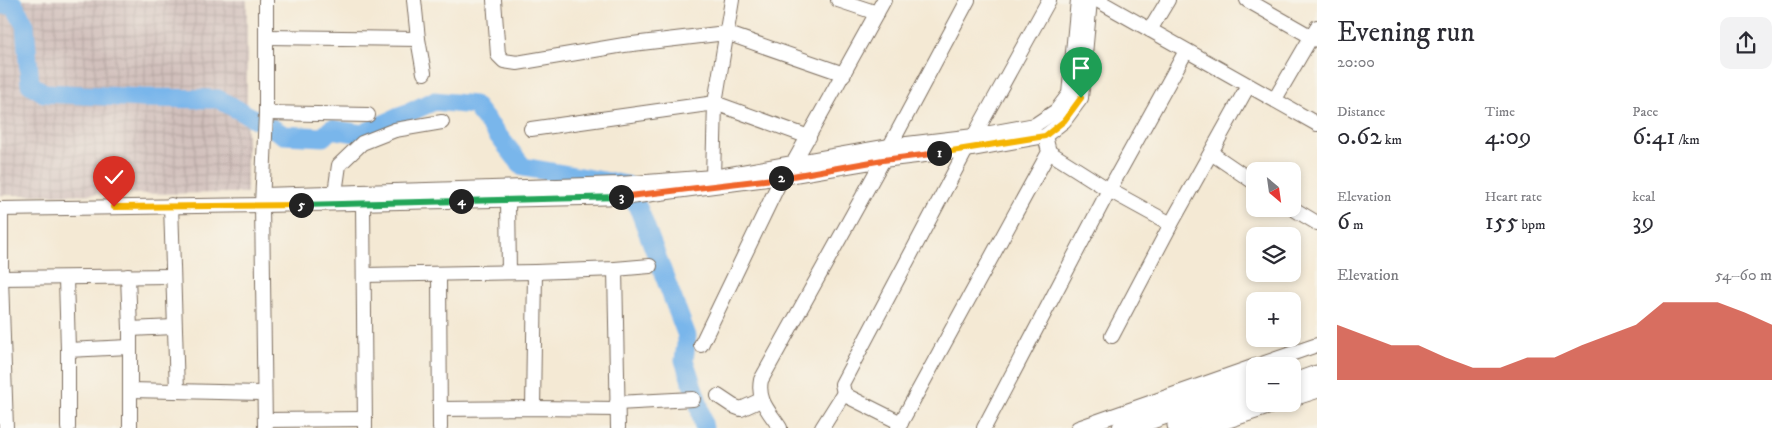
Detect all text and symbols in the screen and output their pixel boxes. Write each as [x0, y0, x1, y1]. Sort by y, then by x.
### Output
text: Evening run [1337, 15, 1475, 50]
button: share [1720, 17, 1772, 69]
pin [1060, 47, 1102, 98]
text: 20:00 [1337, 52, 1375, 72]
icon: arrive [1067, 54, 1095, 82]
text: Distance [1337, 103, 1385, 121]
text: Time [1485, 103, 1515, 121]
text: Pace [1632, 103, 1658, 121]
text: 0.62 [1337, 121, 1382, 152]
text: 4:09 [1485, 121, 1532, 152]
text: 6:41 [1632, 121, 1675, 152]
text: km [1382, 131, 1402, 149]
text: /km [1675, 131, 1700, 149]
pin: 1 [926, 140, 952, 166]
text: 1 [937, 144, 942, 162]
pin [93, 156, 135, 207]
north arrow [1246, 162, 1301, 218]
map controls [1246, 162, 1301, 412]
icon: check [100, 163, 128, 191]
pin: 2 [768, 166, 794, 190]
text: 2 [778, 169, 785, 187]
pin: 3 [608, 184, 634, 210]
pin: 4 [448, 188, 474, 214]
text: 3 [619, 188, 624, 206]
text: Elevation [1337, 188, 1391, 206]
text: Heart rate [1485, 188, 1542, 206]
text: kcal [1632, 188, 1655, 206]
pin: 5 [288, 192, 314, 218]
text: 4 [457, 192, 466, 210]
text: 5 [298, 196, 305, 214]
text: 6 [1337, 206, 1350, 237]
text: 155 [1485, 206, 1519, 237]
text: 39 [1632, 206, 1654, 237]
text: m [1350, 216, 1364, 234]
text: bpm [1519, 216, 1546, 234]
button: layers [1246, 227, 1301, 282]
text: Elevation [1337, 265, 1399, 285]
text: 54–60 m [1715, 265, 1772, 285]
button: + [1246, 292, 1301, 347]
button: − [1246, 357, 1301, 412]

